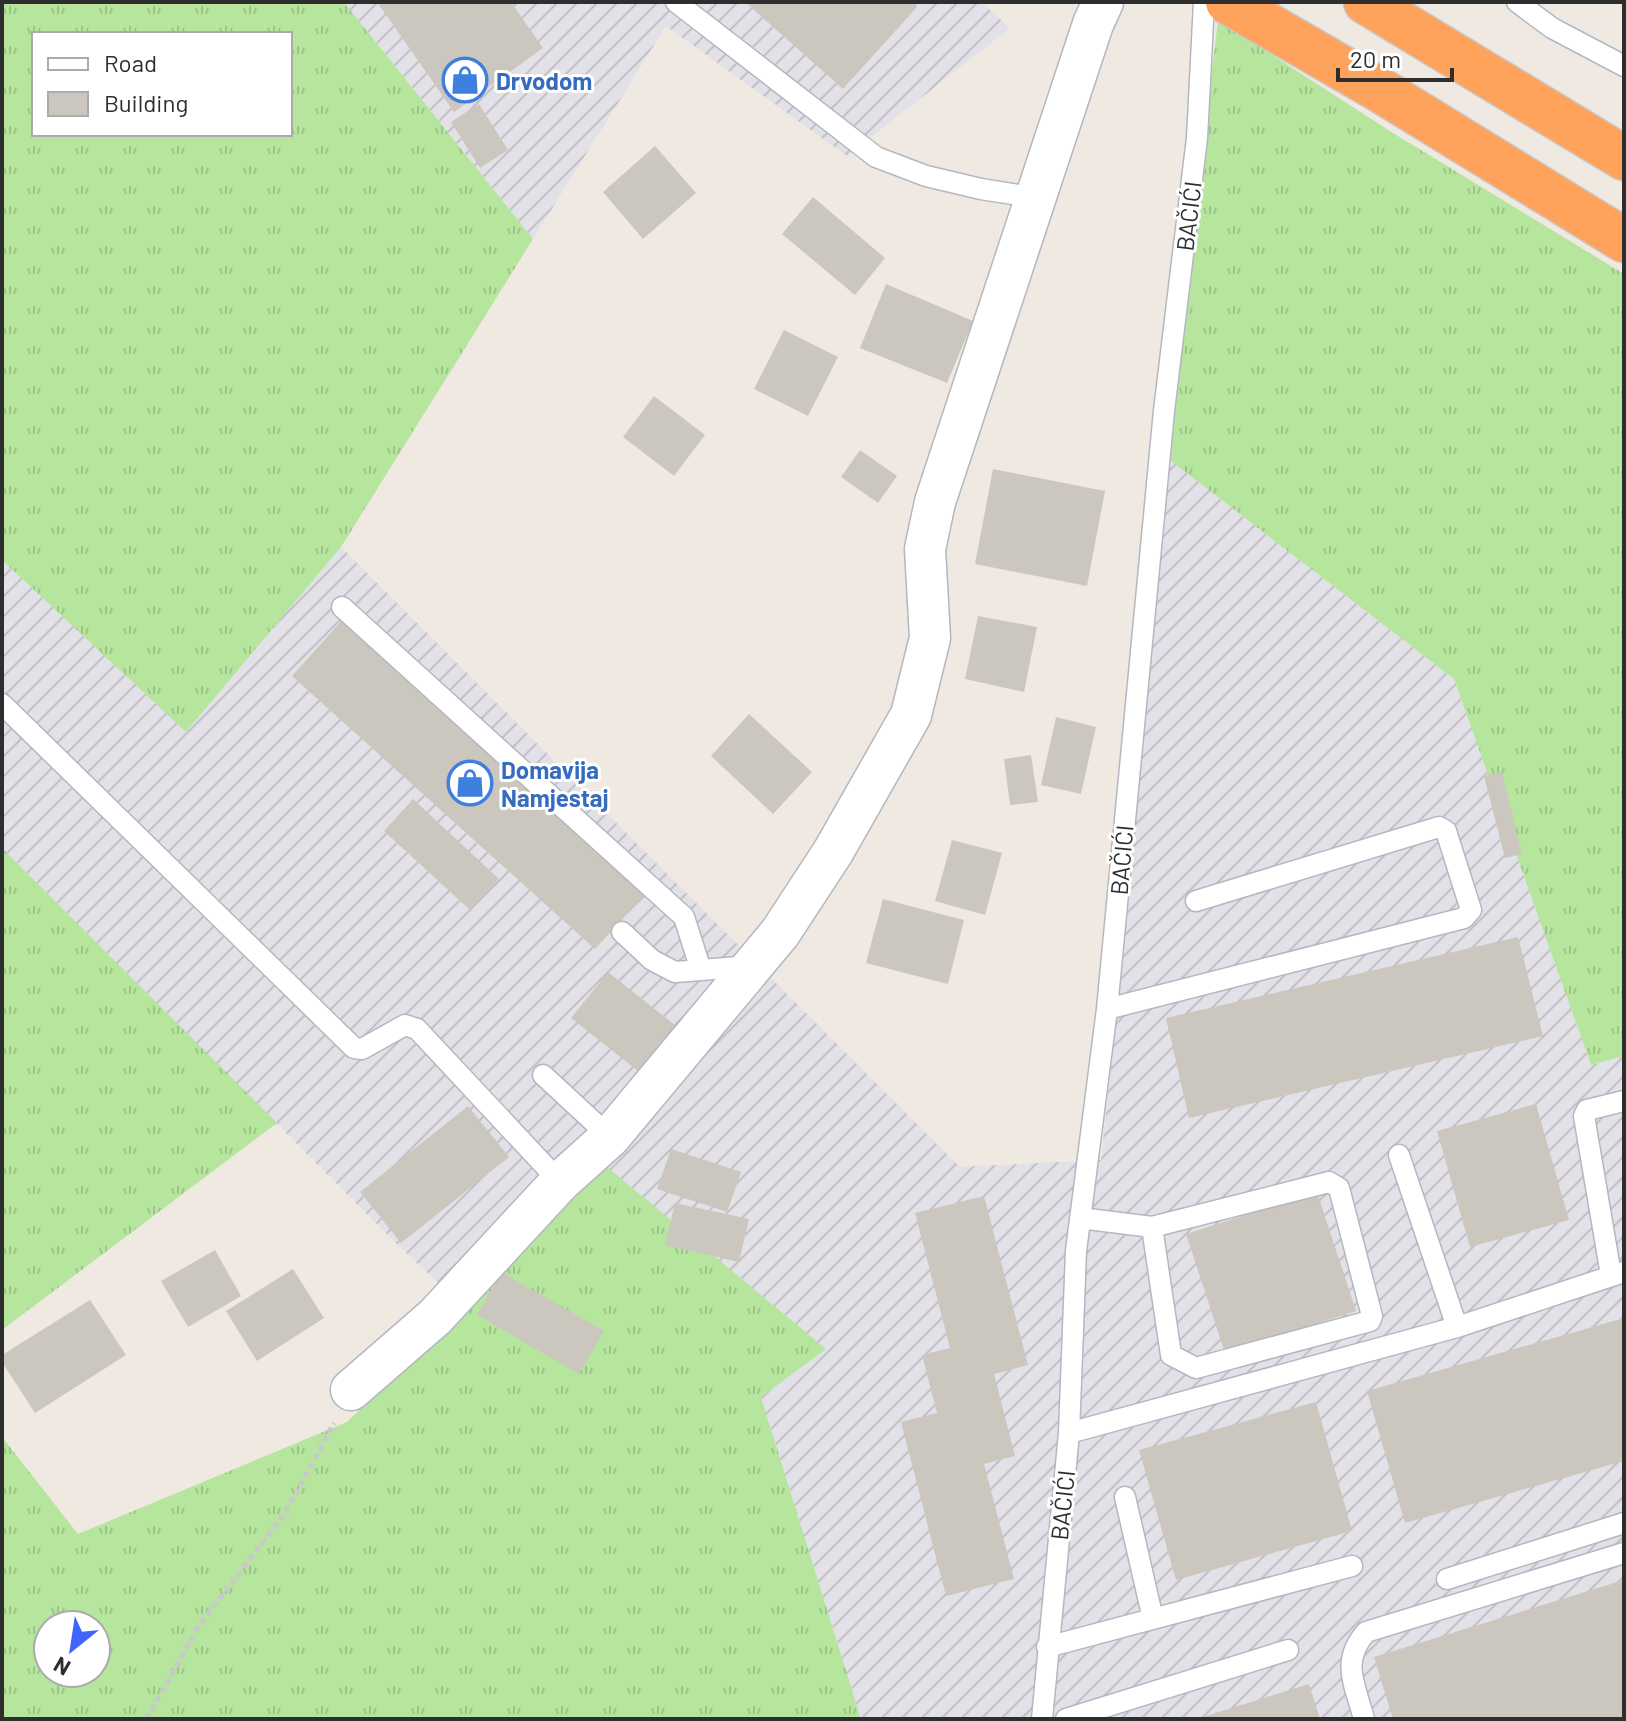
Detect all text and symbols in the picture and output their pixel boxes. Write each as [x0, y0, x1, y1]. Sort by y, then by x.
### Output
legend [32, 32, 292, 136]
scale bar [1338, 32, 1452, 82]
text: 20 m [1350, 44, 1401, 73]
text: Road [104, 48, 157, 77]
shop icon: Drvodom [441, 56, 489, 104]
place label: Drvodom [496, 66, 592, 95]
text: Building [104, 88, 188, 117]
street label: BAČIĆI [1169, 179, 1207, 253]
place label: Domavija Namjestaj [501, 755, 609, 812]
shop icon: Domavija Namjestaj [446, 759, 494, 807]
street label: BAČIĆI [1103, 824, 1139, 896]
street label: BAČIĆI [1044, 1468, 1080, 1542]
north arrow [32, 1609, 112, 1689]
text: N [49, 1652, 74, 1682]

